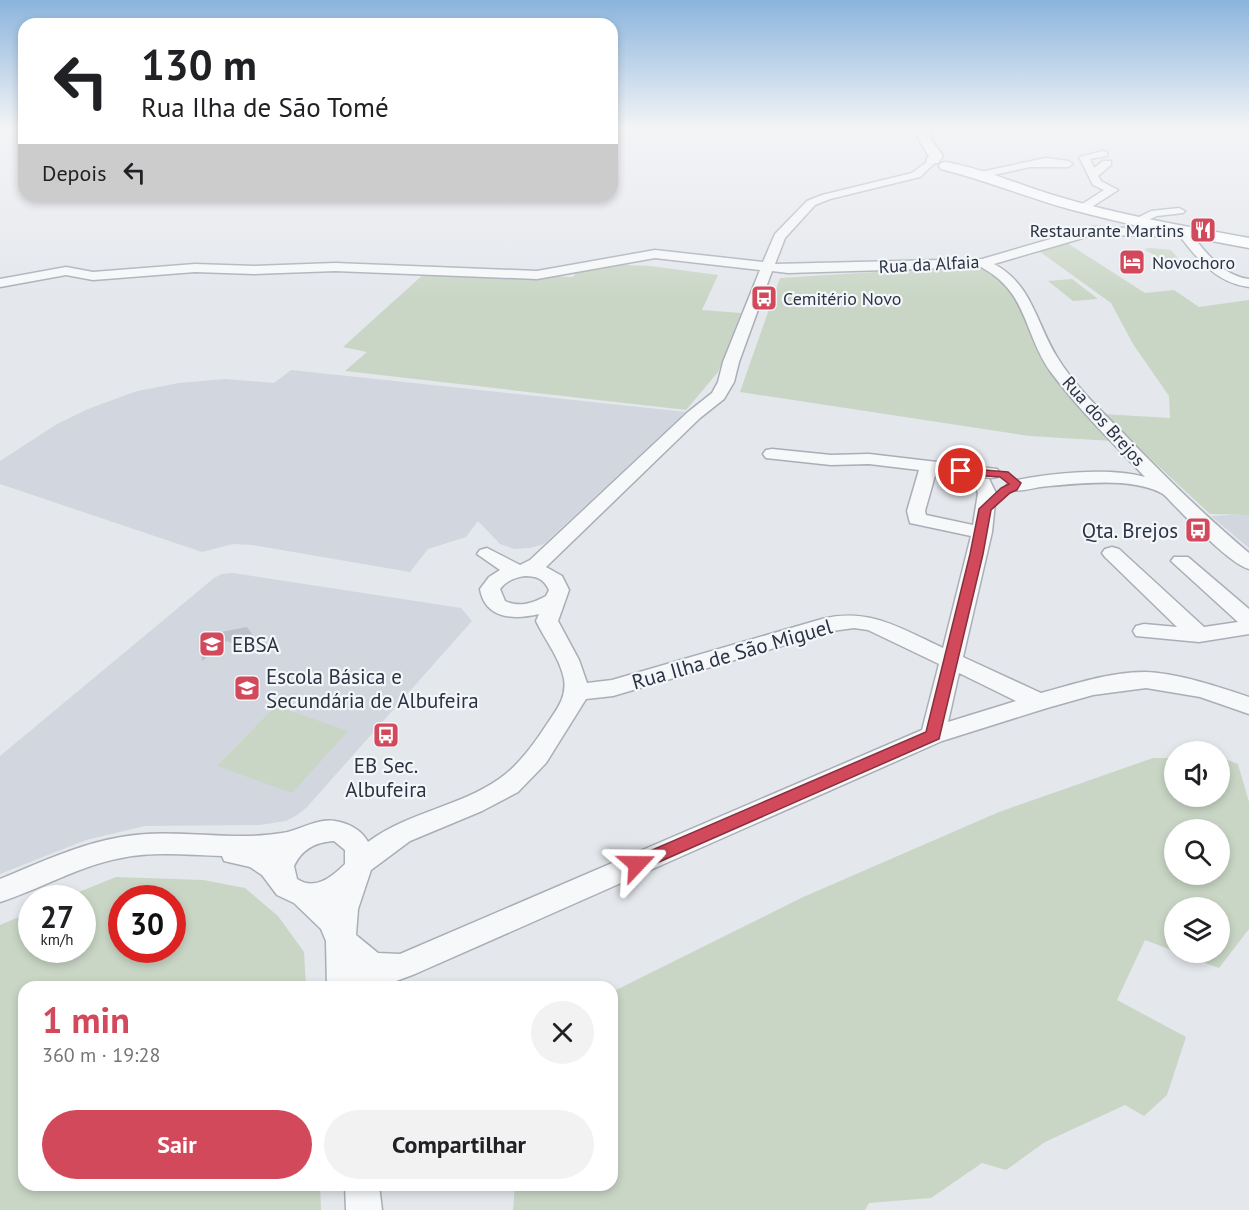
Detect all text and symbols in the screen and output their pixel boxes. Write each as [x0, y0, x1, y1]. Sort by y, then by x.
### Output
text: 130 m [141, 37, 257, 92]
icon: left [42, 42, 120, 120]
text: Rua Ilha de São Tomé [141, 90, 389, 124]
icon: left [118, 156, 151, 189]
text: Depois [42, 159, 106, 187]
restaurant icon: Restaurante Martins [1188, 215, 1218, 245]
place label: Restaurante Martins [1030, 219, 1184, 242]
hotel icon: Novochoro [1117, 247, 1147, 277]
street label: Rua da Alfaia [878, 250, 980, 278]
place label: Novochoro [1152, 251, 1235, 274]
bus stop icon: Cemitério Novo [749, 283, 779, 313]
place label: Cemitério Novo [783, 287, 901, 310]
street label: Rua dos Brejos [1057, 371, 1151, 471]
pin [935, 445, 986, 496]
icon: arrive [944, 454, 977, 487]
bus stop icon: Qta. Brejos [1183, 515, 1213, 545]
place label: Qta. Brejos [1082, 517, 1178, 544]
street label: Rua Ilha de São Miguel [629, 612, 835, 696]
school or university icon: EBSA [197, 629, 227, 659]
place label: EBSA [232, 631, 280, 658]
place label: Escola Básica e Secundária de Albufeira [266, 663, 479, 714]
school or university icon: Escola Básica e Secundária de Albufeira [232, 673, 262, 703]
bus stop icon: EB Sec. Albufeira [371, 720, 401, 750]
map controls [1164, 741, 1230, 963]
button: sound [1164, 741, 1230, 807]
place label: EB Sec. Albufeira [345, 752, 427, 803]
button: search [1164, 819, 1230, 885]
position arrow [605, 832, 669, 896]
speed limit sign: 30 [108, 885, 186, 963]
text: 27 [40, 897, 74, 936]
button: layers [1164, 897, 1230, 963]
text: km/h [41, 930, 73, 949]
text: 1 min [42, 996, 130, 1043]
button: close [531, 1001, 594, 1064]
text: 360 m · 19:28 [42, 1042, 160, 1068]
button: Sair [42, 1110, 312, 1179]
button: Compartilhar [324, 1110, 594, 1179]

